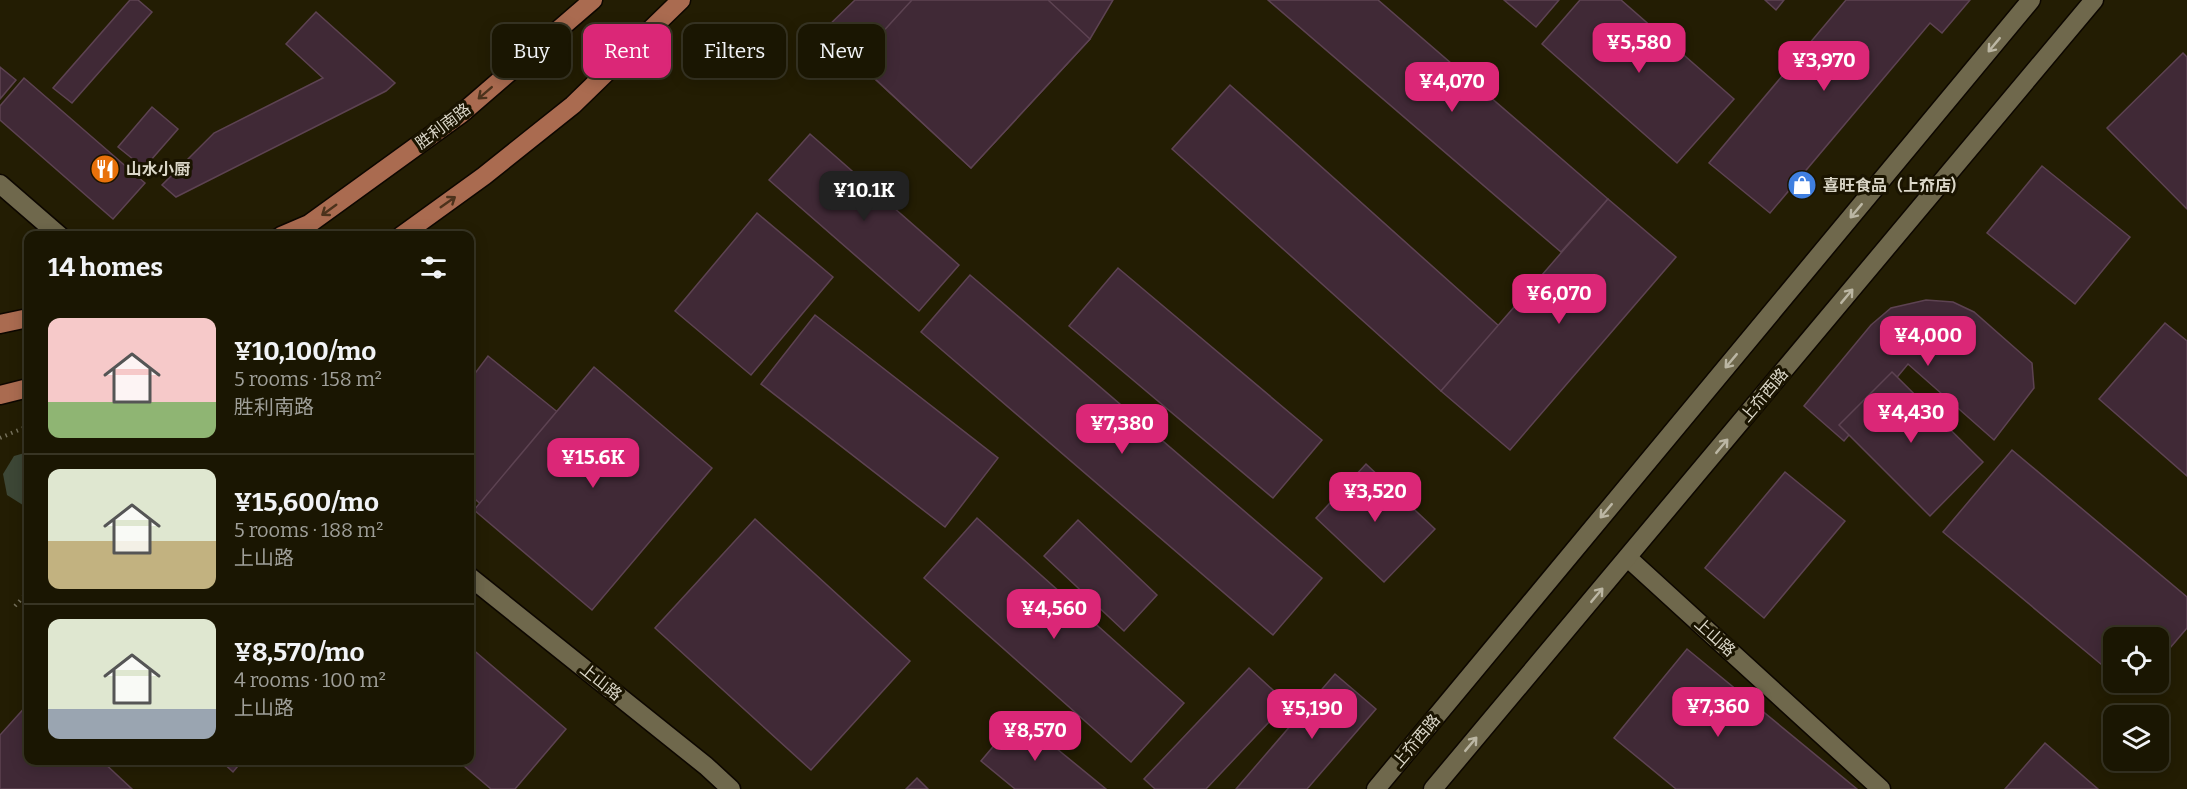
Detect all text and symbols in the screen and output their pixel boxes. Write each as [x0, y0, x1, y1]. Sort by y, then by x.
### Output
pin: ¥5,580 [1590, 23, 1688, 74]
chip: Buy [492, 24, 571, 78]
chip: Rent [583, 24, 671, 78]
chip: Filters [683, 24, 786, 78]
chip: New [798, 24, 885, 78]
text: ¥5,580 [1607, 30, 1671, 54]
one-way arrow [1987, 37, 2000, 53]
pin: ¥3,970 [1775, 41, 1873, 92]
text: ¥3,970 [1792, 48, 1856, 72]
pin: ¥4,070 [1403, 62, 1501, 113]
text: ¥4,070 [1419, 69, 1485, 93]
one-way arrow [478, 86, 493, 100]
street label: 胜利南路 [412, 99, 474, 153]
restaurant icon: 山水小厨 [89, 153, 121, 185]
place label: 山水小厨 [126, 160, 190, 179]
shop icon: 喜旺食品（上夼店) [1786, 169, 1818, 201]
pin: ¥10.1K [815, 171, 913, 222]
place label: 喜旺食品（上夼店) [1823, 176, 1956, 195]
text: ¥10.1K [833, 178, 895, 202]
one-way arrow [440, 196, 456, 208]
one-way arrow [1849, 203, 1862, 219]
one-way arrow [322, 204, 338, 216]
icon: filters [417, 251, 450, 284]
text: 14 homes [48, 252, 163, 283]
pin: ¥6,070 [1510, 274, 1608, 325]
text: ¥6,070 [1526, 281, 1592, 305]
one-way arrow [1840, 288, 1853, 304]
pin: ¥4,000 [1879, 316, 1977, 367]
text: ¥4,000 [1894, 323, 1962, 347]
text: ¥10,100/mo [234, 336, 376, 367]
icon: home [96, 342, 168, 414]
one-way arrow [1724, 353, 1738, 368]
street label: 上夼西路 [1736, 364, 1792, 426]
text: 5 rooms · 158 m² [234, 367, 382, 391]
pin: ¥4,430 [1862, 393, 1960, 444]
text: 胜利南路 [234, 395, 314, 419]
text: ¥4,430 [1878, 400, 1944, 424]
pin: ¥7,380 [1073, 404, 1171, 455]
text: ¥7,380 [1090, 411, 1154, 435]
pin: ¥15.6K [544, 438, 642, 489]
one-way arrow [1715, 438, 1728, 454]
text: ¥15.6K [561, 445, 625, 469]
pin: ¥3,520 [1326, 472, 1424, 523]
text: ¥3,520 [1343, 479, 1407, 503]
text: ¥15,600/mo [234, 487, 379, 518]
icon: home [96, 493, 168, 565]
one-way arrow [1600, 503, 1613, 519]
text: 5 rooms · 188 m² [234, 518, 383, 542]
text: 上山路 [234, 546, 294, 570]
one-way arrow [1590, 587, 1603, 603]
pin: ¥4,560 [1005, 589, 1103, 640]
text: ¥4,560 [1021, 596, 1087, 620]
street label: 上山路 [1691, 614, 1739, 660]
map controls [2103, 627, 2169, 771]
button: locate [2103, 627, 2169, 693]
text: ¥8,570/mo [234, 637, 365, 668]
icon: home [96, 643, 168, 715]
street label: 上山路 [576, 660, 626, 704]
text: 4 rooms · 100 m² [234, 668, 386, 692]
pin: ¥7,360 [1669, 687, 1767, 738]
pin: ¥5,190 [1263, 689, 1361, 740]
text: ¥7,360 [1686, 694, 1750, 718]
text: 上山路 [234, 696, 294, 720]
text: ¥5,190 [1281, 696, 1343, 720]
button: layers [2103, 705, 2169, 771]
street label: 上夼西路 [1388, 710, 1444, 772]
pin: ¥8,570 [986, 711, 1084, 762]
text: ¥8,570 [1003, 718, 1067, 742]
one-way arrow [1464, 736, 1477, 752]

